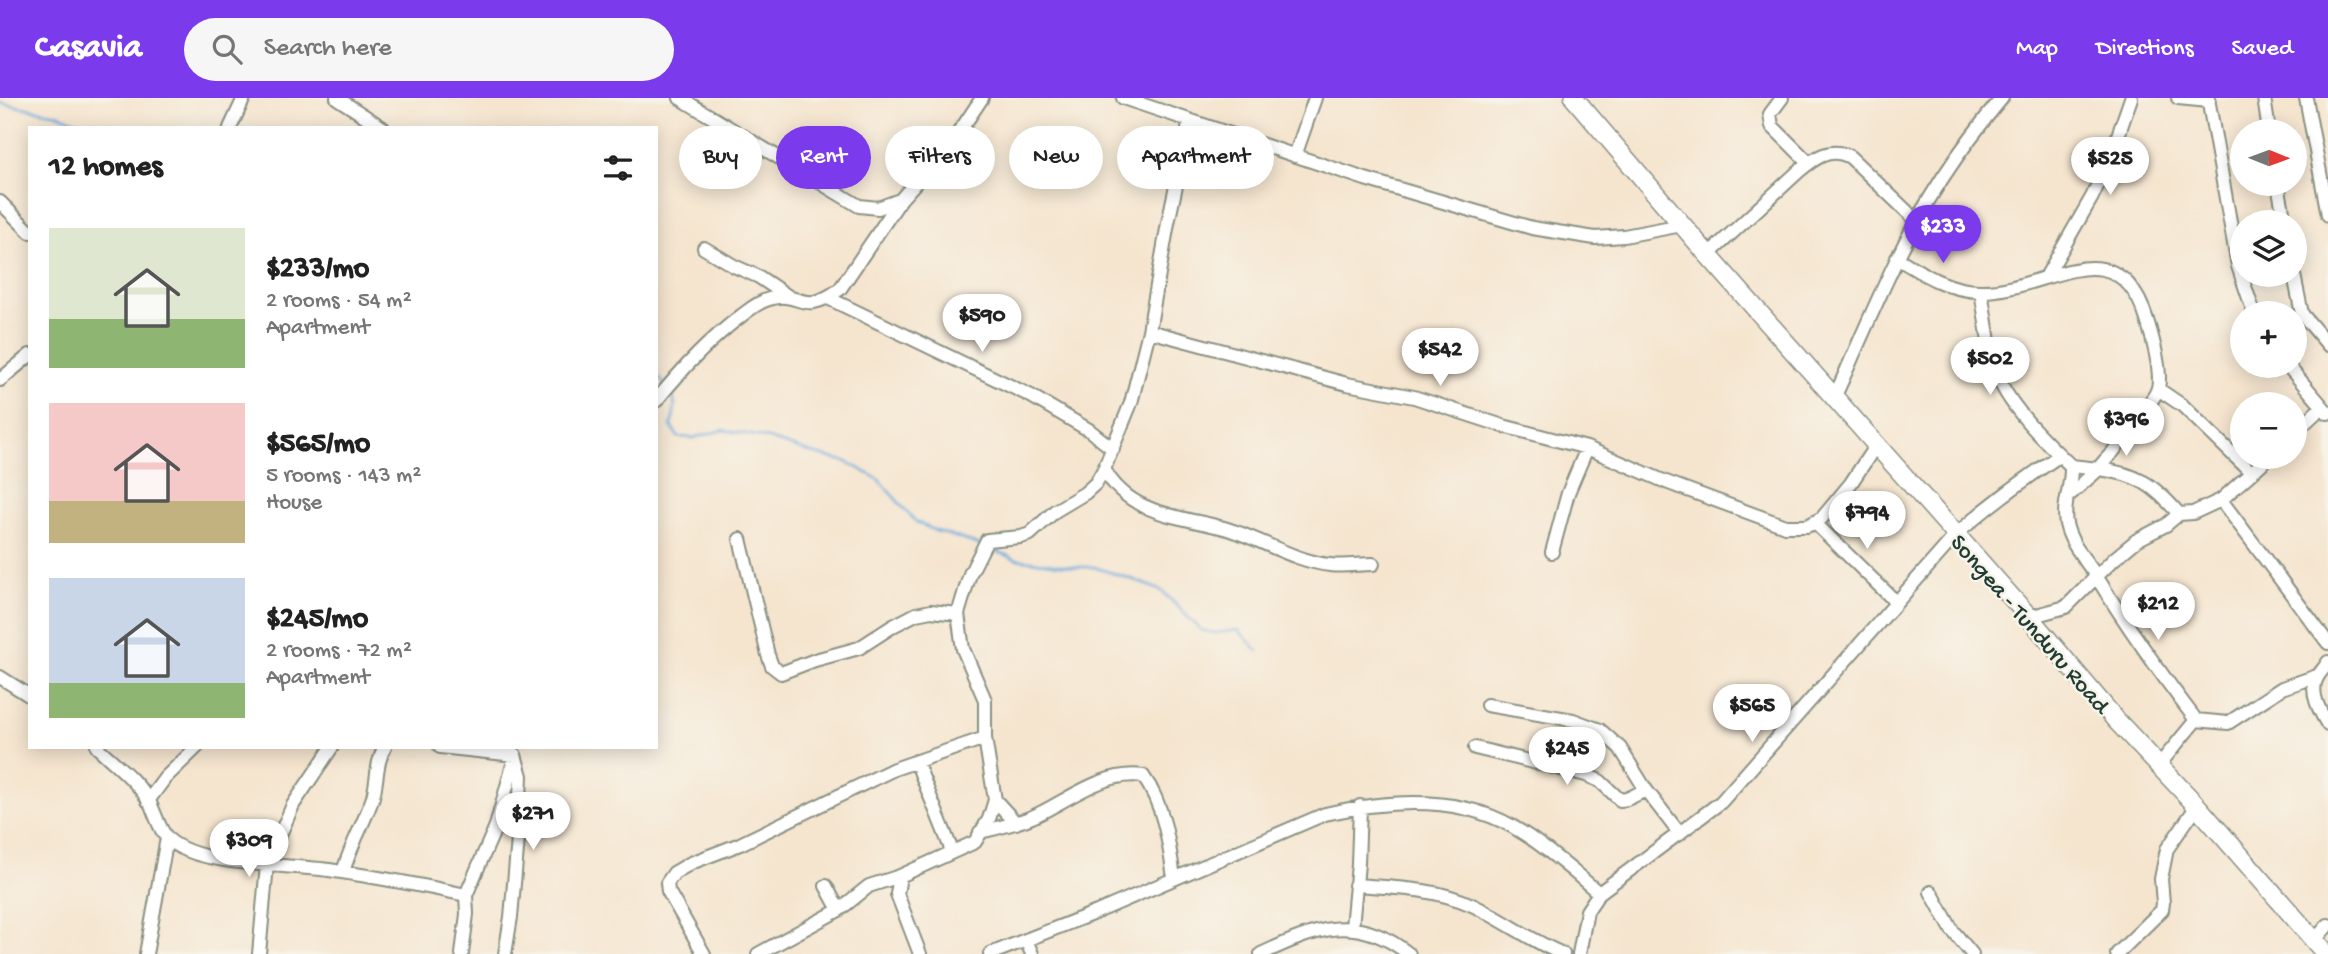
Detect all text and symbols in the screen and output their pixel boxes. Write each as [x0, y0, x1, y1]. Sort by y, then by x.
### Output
search box [184, 18, 674, 81]
text: Casavia [35, 30, 142, 68]
icon: search [208, 30, 246, 68]
text: Search here [264, 34, 392, 65]
text: Map [2016, 35, 2058, 64]
text: Directions [2096, 35, 2194, 64]
text: Saved [2232, 35, 2293, 64]
north arrow [2230, 119, 2306, 196]
map controls [2230, 119, 2307, 469]
chip: Buy [679, 126, 762, 189]
chip: Rent [776, 126, 871, 189]
chip: Filters [885, 126, 995, 189]
chip: New [1009, 126, 1103, 189]
chip: Apartment [1117, 126, 1274, 189]
pin: $525 [2069, 138, 2151, 197]
text: $525 [2087, 146, 2133, 173]
icon: filters [599, 149, 637, 187]
text: 12 homes [49, 151, 162, 186]
pin: $233 [1902, 206, 1984, 265]
button: layers [2230, 210, 2307, 287]
text: $233 [1920, 214, 1966, 241]
text: $233/mo [266, 253, 369, 288]
icon: home [105, 256, 189, 340]
text: 2 rooms · 54 m² [266, 288, 412, 315]
pin: $590 [941, 294, 1023, 354]
button: + [2230, 301, 2307, 378]
text: $590 [958, 303, 1006, 330]
text: Apartment [266, 315, 370, 342]
pin: $542 [1399, 328, 1481, 388]
text: $542 [1418, 337, 1462, 364]
pin: $502 [1949, 338, 2031, 397]
text: $502 [1967, 346, 2013, 373]
button: − [2230, 392, 2307, 469]
pin: $396 [2085, 398, 2167, 458]
text: $396 [2103, 407, 2149, 434]
text: $565/mo [266, 428, 370, 463]
icon: home [105, 431, 189, 515]
text: 5 rooms · 143 m² [266, 463, 421, 490]
text: House [266, 490, 322, 517]
pin: $794 [1826, 491, 1908, 551]
text: $794 [1845, 500, 1889, 527]
street label: Songea - Tunduru Road [1943, 530, 2115, 722]
pin: $212 [2117, 582, 2199, 642]
text: $212 [2137, 591, 2179, 618]
text: $245/mo [266, 603, 368, 638]
icon: home [105, 606, 189, 690]
text: 2 rooms · 72 m² [266, 638, 412, 665]
text: Apartment [266, 665, 370, 692]
pin: $565 [1711, 684, 1793, 744]
text: $565 [1729, 693, 1775, 720]
pin: $245 [1526, 728, 1608, 787]
text: $245 [1545, 736, 1589, 763]
pin: $271 [492, 792, 574, 852]
text: $271 [512, 801, 554, 828]
pin: $309 [208, 820, 290, 879]
text: $309 [226, 828, 272, 855]

